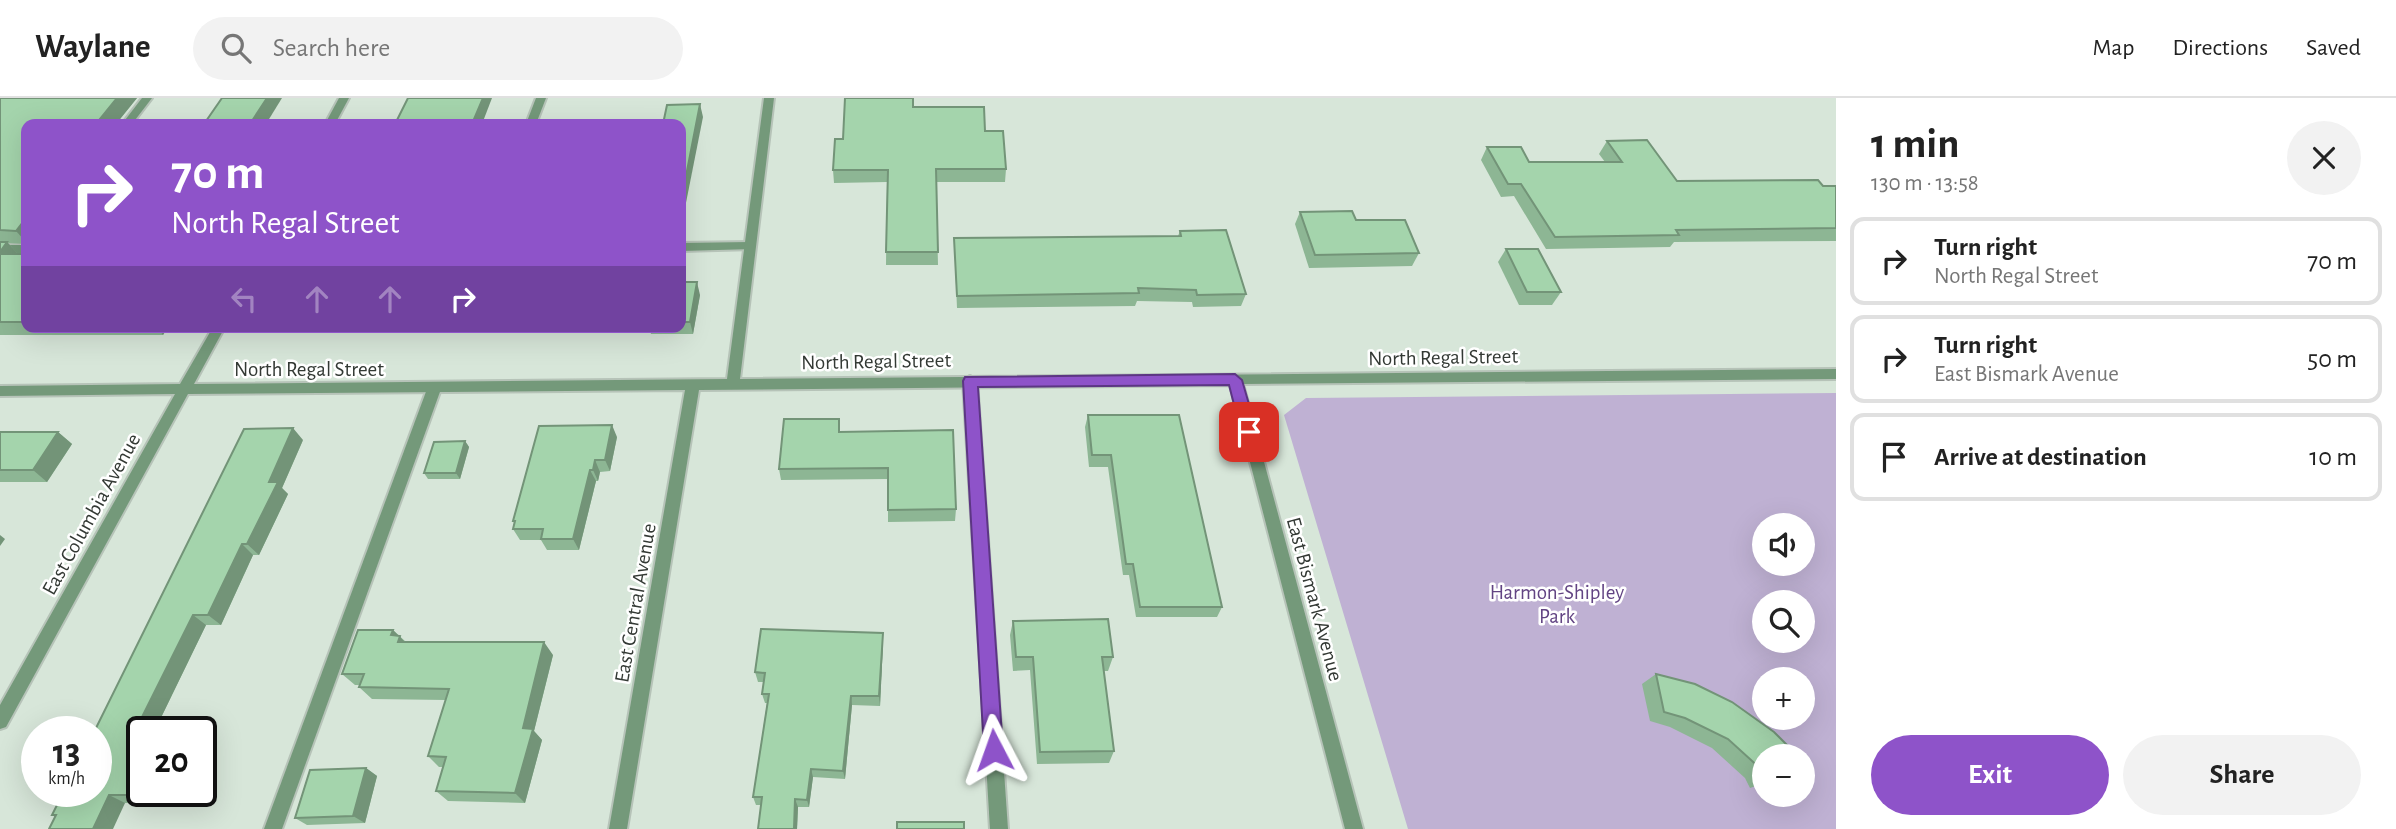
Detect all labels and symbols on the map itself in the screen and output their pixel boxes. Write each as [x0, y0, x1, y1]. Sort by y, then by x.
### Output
street label: North Regal Street [1368, 346, 1518, 369]
street label: North Regal Street [801, 350, 951, 373]
street label: North Regal Street [234, 359, 384, 380]
pin [1219, 402, 1279, 462]
street label: East Columbia Avenue [38, 430, 144, 598]
street label: East Bismark Avenue [1283, 515, 1347, 683]
street label: East Central Avenue [611, 522, 660, 684]
park label: Harmon-Shipley Park [1490, 582, 1624, 627]
position arrow [957, 713, 1031, 787]
speed limit sign: 20 [126, 716, 217, 807]

